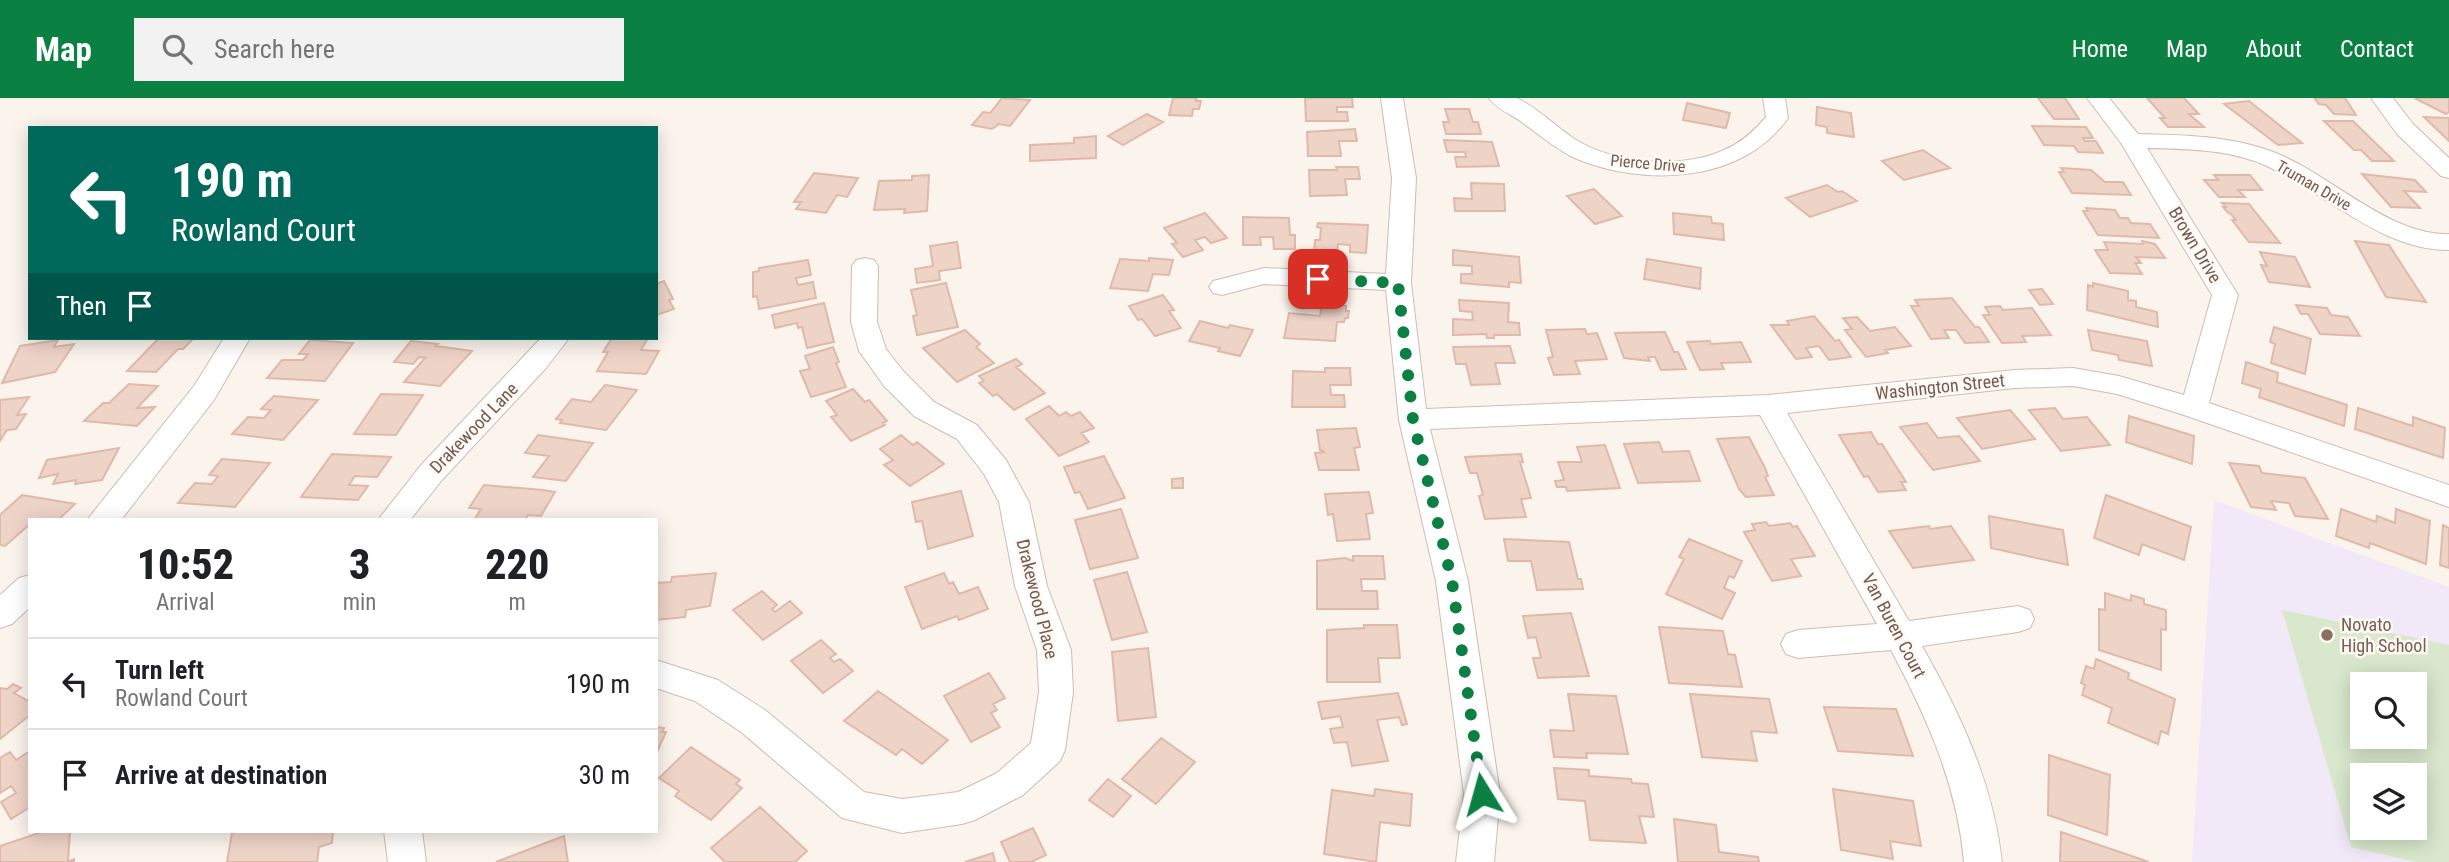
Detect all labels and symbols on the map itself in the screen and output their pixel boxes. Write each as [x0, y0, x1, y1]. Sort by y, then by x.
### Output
street label: Pierce Drive [1610, 151, 1686, 176]
street label: Truman Drive [2273, 156, 2355, 215]
street label: Brown Drive [2165, 203, 2226, 286]
pin [1288, 249, 1348, 309]
street label: Washington Street [1874, 369, 2006, 404]
street label: Drakewood Lane [425, 378, 522, 477]
street label: Drakewood Place [1012, 537, 1063, 661]
street label: Van Buren Court [1858, 570, 1931, 682]
place label: Novato High School [2341, 614, 2427, 656]
marker: Novato High School [2319, 627, 2335, 643]
position arrow [1445, 757, 1519, 831]

